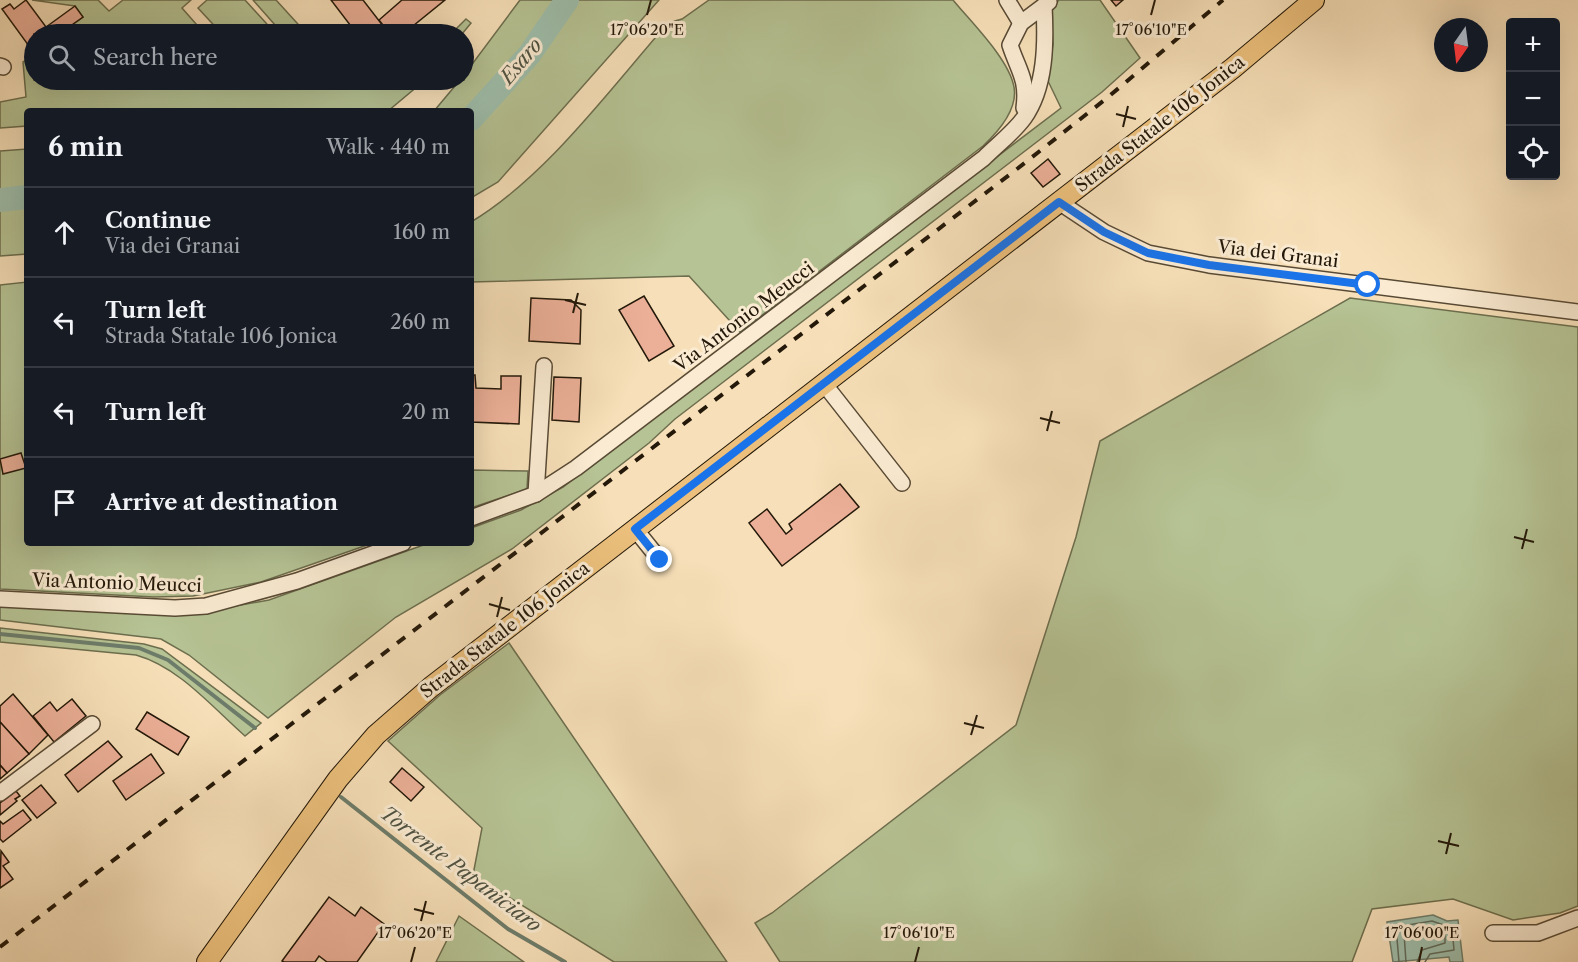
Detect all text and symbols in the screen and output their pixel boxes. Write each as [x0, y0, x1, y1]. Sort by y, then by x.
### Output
north arrow [1434, 18, 1488, 72]
map controls [1506, 18, 1560, 180]
button: + [1506, 18, 1560, 72]
text: 17°06'20"E [610, 20, 684, 39]
text: 17°06'10"E [1115, 20, 1187, 39]
search box [24, 24, 474, 90]
water label: Esaro [494, 33, 547, 90]
icon: search [45, 41, 78, 74]
text: Search here [93, 44, 218, 71]
street label: Strada Statale 106 Jonica [1071, 51, 1250, 197]
button: − [1506, 72, 1560, 126]
button: locate [1506, 126, 1560, 180]
text: 6 min [48, 131, 123, 163]
text: Walk · 440 m [326, 135, 450, 159]
text: Continue [105, 207, 211, 234]
icon: ahead [48, 216, 81, 249]
text: 160 m [393, 220, 450, 244]
text: Via dei Granai [105, 234, 240, 258]
street label: Via dei Granai [1215, 236, 1340, 272]
street label: Via Antonio Meucci [669, 257, 819, 377]
route start [1354, 271, 1380, 297]
text: Turn left [105, 297, 206, 324]
icon: left [48, 306, 81, 339]
text: 260 m [390, 310, 450, 334]
text: Strada Statale 106 Jonica [105, 324, 337, 348]
icon: left [48, 396, 81, 429]
text: Turn left [105, 399, 206, 426]
text: 20 m [402, 400, 450, 424]
icon: arrive [48, 486, 81, 519]
text: Arrive at destination [105, 489, 338, 516]
route end [646, 546, 672, 572]
street label: Strada Statale 106 Jonica [416, 557, 595, 703]
street label: Via Antonio Meucci [31, 569, 203, 597]
water label: Torrente Papaniciaro [376, 801, 546, 937]
text: 17°06'20"E [378, 923, 452, 942]
text: 17°06'10"E [883, 923, 955, 942]
text: 17°06'00"E [1385, 923, 1459, 942]

